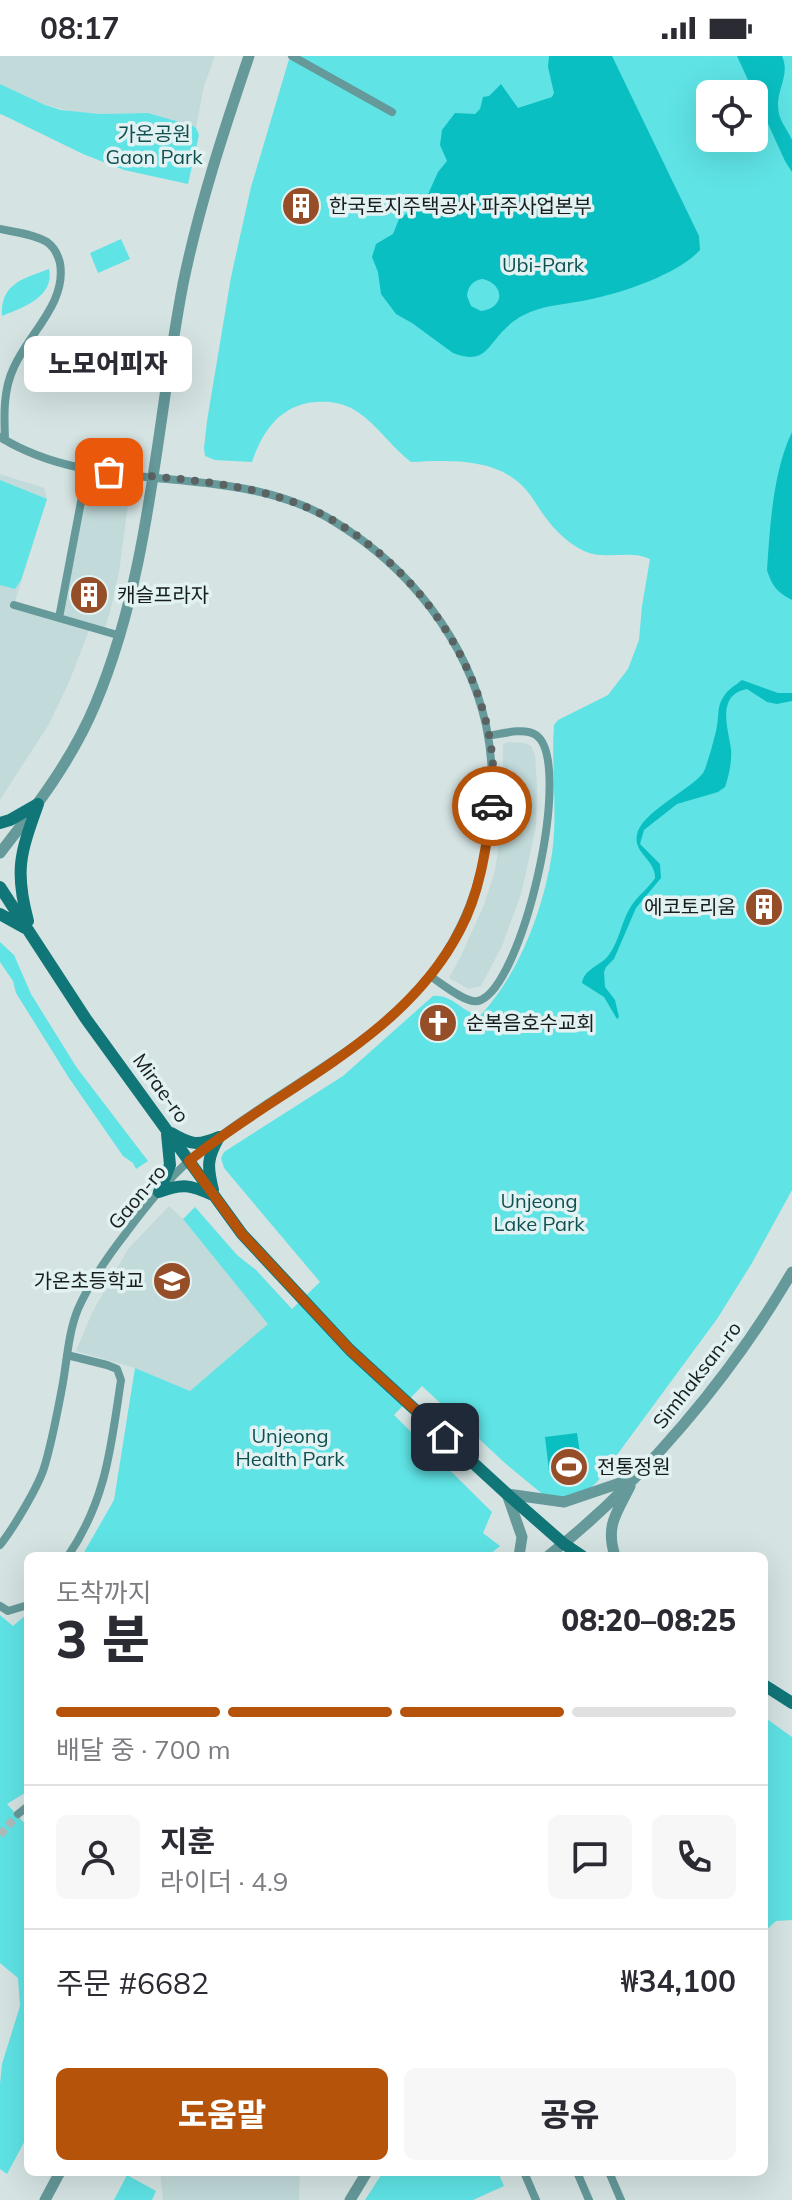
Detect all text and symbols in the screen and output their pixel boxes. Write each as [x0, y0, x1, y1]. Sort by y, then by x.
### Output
text: 08:17 [40, 9, 119, 47]
map controls [696, 80, 768, 152]
button: locate [696, 80, 768, 152]
park label: 가온공원 Gaon Park [105, 121, 203, 169]
building icon: 한국토지주택공사 파주사업본부 [280, 185, 322, 227]
place label: 한국토지주택공사 파주사업본부 [329, 193, 592, 218]
park label: Ubi-Park [502, 252, 585, 277]
callout: 노모어피자 [25, 336, 193, 392]
text: 노모어피자 [48, 347, 168, 380]
pin [75, 438, 143, 506]
icon: bag [87, 450, 131, 494]
building icon: 캐슬프라자 [68, 574, 110, 616]
place label: 캐슬프라자 [117, 582, 209, 607]
courier [452, 766, 532, 846]
icon: car [470, 784, 514, 828]
building icon: 에코토리움 [743, 886, 785, 928]
place label: 에코토리움 [644, 894, 736, 919]
church icon: 순복음호수교회 [417, 1002, 459, 1044]
place label: 순복음호수교회 [466, 1010, 595, 1035]
street label: Mirae-ro [128, 1048, 195, 1127]
street label: Gaon-ro [102, 1159, 171, 1234]
park label: Unjeong Lake Park [493, 1188, 585, 1236]
school or university icon: 가온초등학교 [151, 1260, 193, 1302]
place label: 가온초등학교 [34, 1268, 144, 1293]
street label: Simhaksan-ro [647, 1316, 746, 1433]
pin [411, 1403, 479, 1471]
icon: home [423, 1415, 467, 1459]
park label: Unjeong Health Park [236, 1423, 345, 1471]
sports icon: 전통정원 [548, 1446, 590, 1488]
place label: 전통정원 [597, 1454, 671, 1479]
text: 도착까지 [56, 1576, 152, 1609]
text: 08:20–08:25 [561, 1601, 736, 1639]
text: 3 분 [56, 1606, 150, 1671]
text: 배달 중 · 700 m [56, 1733, 231, 1766]
button: person [56, 1815, 140, 1899]
button: chat [548, 1815, 632, 1899]
button: phone [652, 1815, 736, 1899]
text: 지훈 [160, 1822, 215, 1860]
text: 라이더 · 4.9 [160, 1865, 288, 1898]
text: ₩34,100 [621, 1962, 736, 2000]
text: 주문 #6682 [56, 1964, 209, 2002]
button: 도움말 [56, 2068, 388, 2160]
button: 공유 [404, 2068, 736, 2160]

